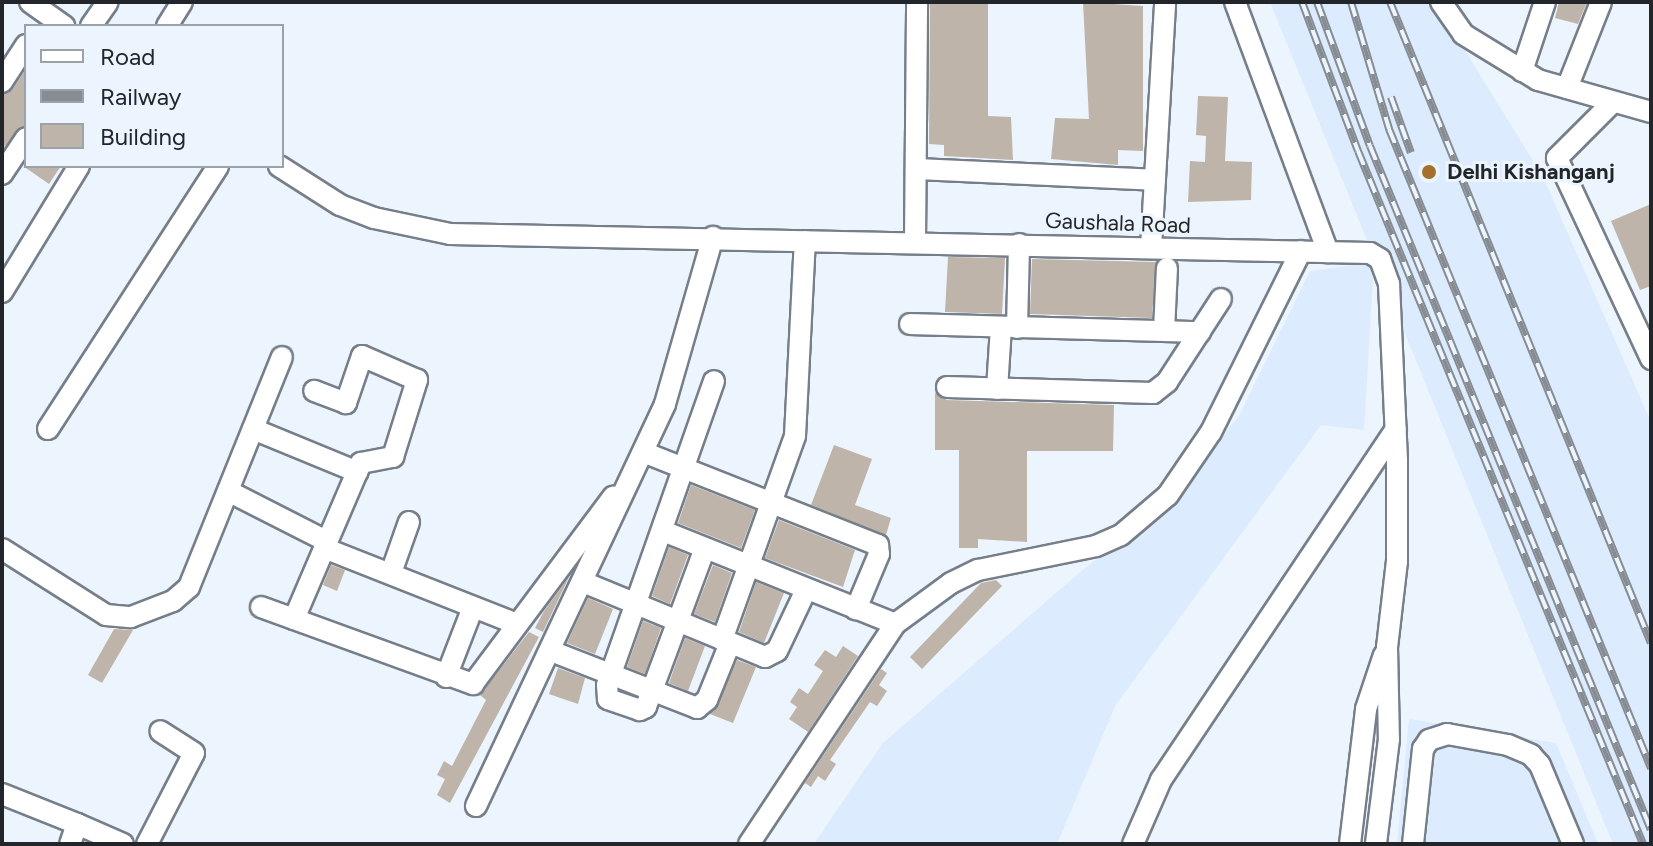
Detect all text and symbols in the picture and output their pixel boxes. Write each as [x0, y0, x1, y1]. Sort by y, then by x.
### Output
legend [24, 24, 284, 168]
text: Road [100, 42, 155, 71]
text: Railway [100, 82, 181, 111]
text: Building [100, 122, 186, 151]
place label: Delhi Kishanganj [1447, 159, 1615, 185]
marker: Delhi Kishanganj [1418, 161, 1440, 183]
street label: Gaushala Road [1045, 207, 1191, 239]

